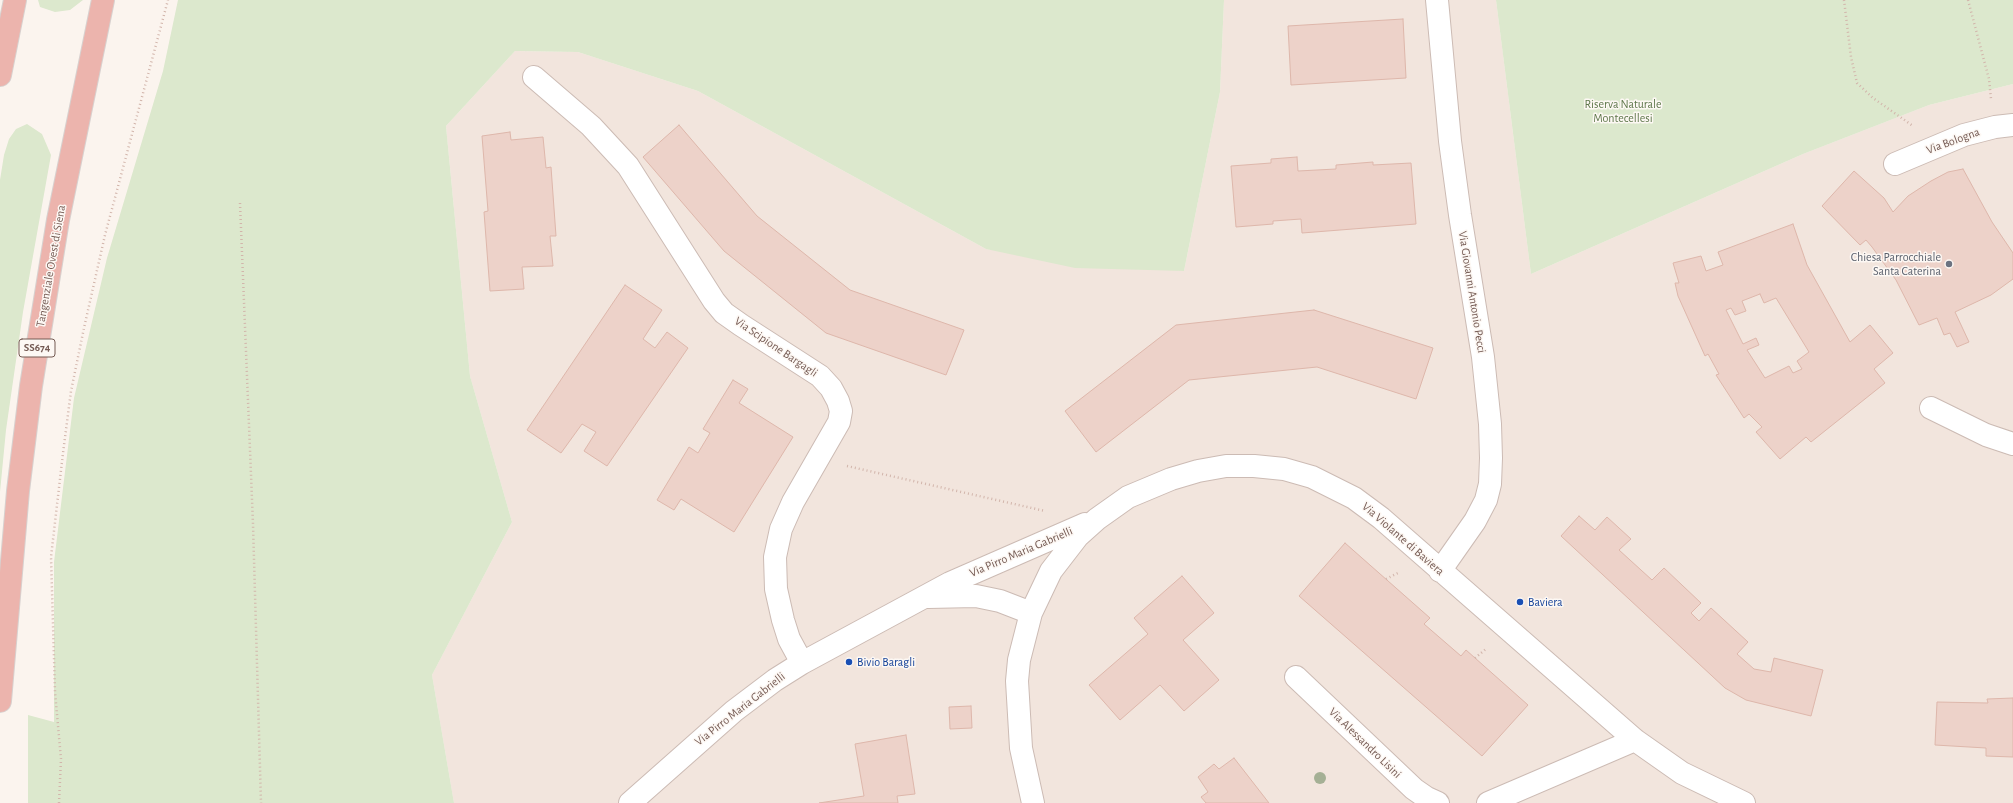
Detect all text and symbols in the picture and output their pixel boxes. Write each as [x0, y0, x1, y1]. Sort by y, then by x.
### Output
park label: Riserva Naturale Montecellesi [1584, 97, 1662, 125]
street label: Via Bologna [1924, 125, 1982, 157]
street label: Tangenziale Ovest di Siena [33, 204, 69, 328]
street label: Via Giovanni Antonio Pecci [1455, 230, 1489, 354]
place label: Chiesa Parrocchiale Santa Caterina [1851, 250, 1941, 278]
marker: Chiesa Parrocchiale Santa Caterina [1944, 259, 1954, 269]
street label: Via Scipione Bargagli [732, 314, 820, 380]
road number: SS674 [19, 339, 55, 357]
street label: Via Violante di Baviera [1359, 499, 1447, 579]
street label: Via Pirro Maria Gabrielli [967, 524, 1075, 580]
place label: Baviera [1528, 595, 1563, 609]
marker: Baviera [1515, 597, 1525, 607]
place label: Bivio Baragli [857, 655, 915, 669]
marker: Bivio Baragli [844, 657, 854, 667]
street label: Via Pirro Maria Gabrielli [692, 669, 788, 749]
street label: Via Alessandro Lisini [1326, 705, 1404, 781]

